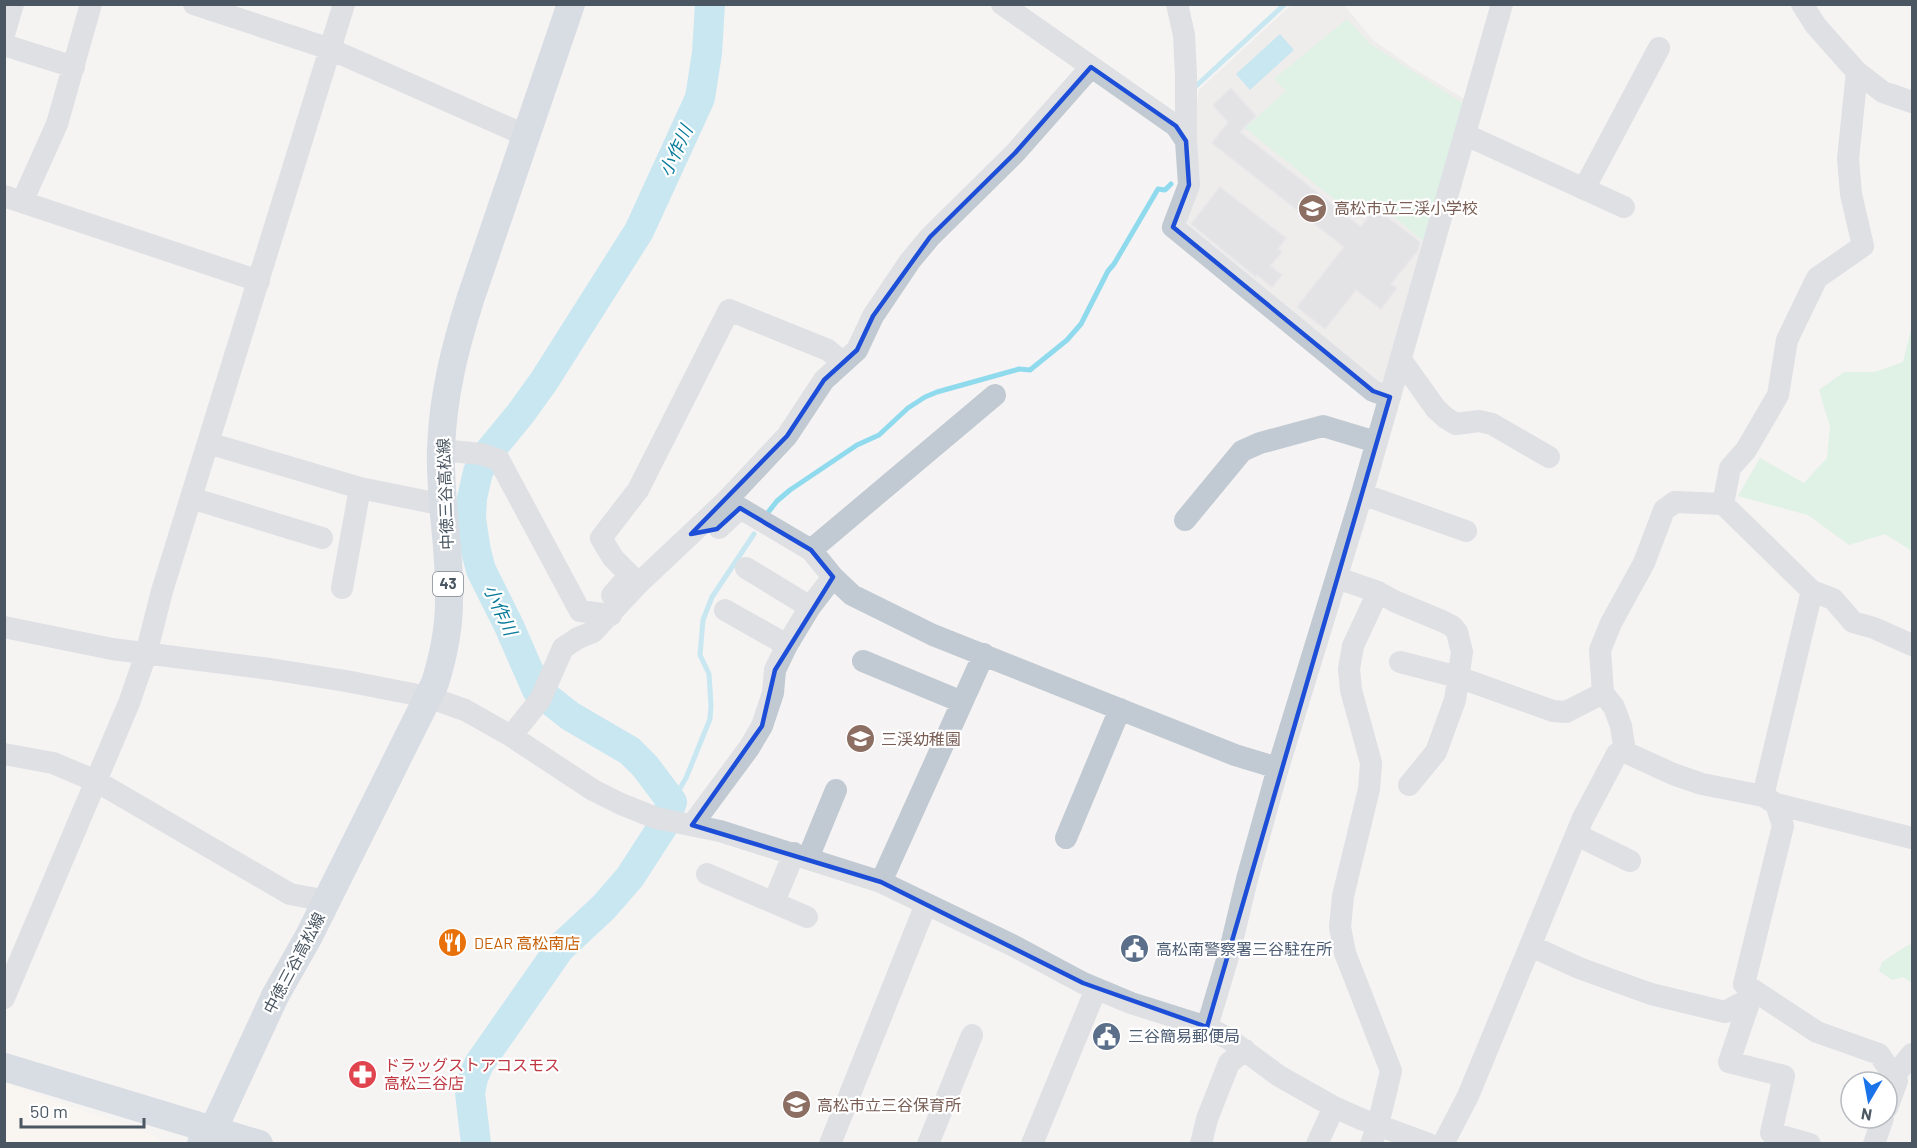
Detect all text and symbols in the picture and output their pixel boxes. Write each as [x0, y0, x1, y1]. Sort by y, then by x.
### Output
water label: 小作川 [654, 120, 697, 180]
school or university icon: 高松市立三渓小学校 [1297, 192, 1329, 224]
place label: 高松市立三渓小学校 [1334, 198, 1478, 217]
street label: 中徳三谷高松線 [433, 438, 456, 550]
road number: 43 [433, 572, 463, 596]
water label: 小作川 [480, 580, 523, 641]
school or university icon: 三渓幼稚園 [844, 723, 876, 755]
place label: 三渓幼稚園 [881, 729, 961, 748]
street label: 中徳三谷高松線 [259, 909, 328, 1017]
restaurant icon: DEAR 高松南店 [437, 927, 469, 959]
place label: DEAR 高松南店 [474, 933, 580, 952]
public building icon: 高松南警察署三谷駐在所 [1119, 933, 1151, 965]
place label: 高松南警察署三谷駐在所 [1156, 939, 1332, 958]
public building icon: 三谷簡易郵便局 [1091, 1020, 1123, 1052]
place label: 三谷簡易郵便局 [1128, 1026, 1240, 1045]
place label: ドラッグストアコスモス 高松三谷店 [384, 1055, 560, 1092]
pharmacy icon: ドラッグストアコスモス 高松三谷店 [347, 1058, 379, 1090]
north arrow [1839, 1070, 1899, 1130]
school or university icon: 高松市立三谷保育所 [780, 1089, 812, 1121]
scale bar [21, 1091, 144, 1129]
place label: 高松市立三谷保育所 [817, 1095, 961, 1114]
text: 50 m [30, 1100, 68, 1122]
text: N [1859, 1105, 1873, 1126]

